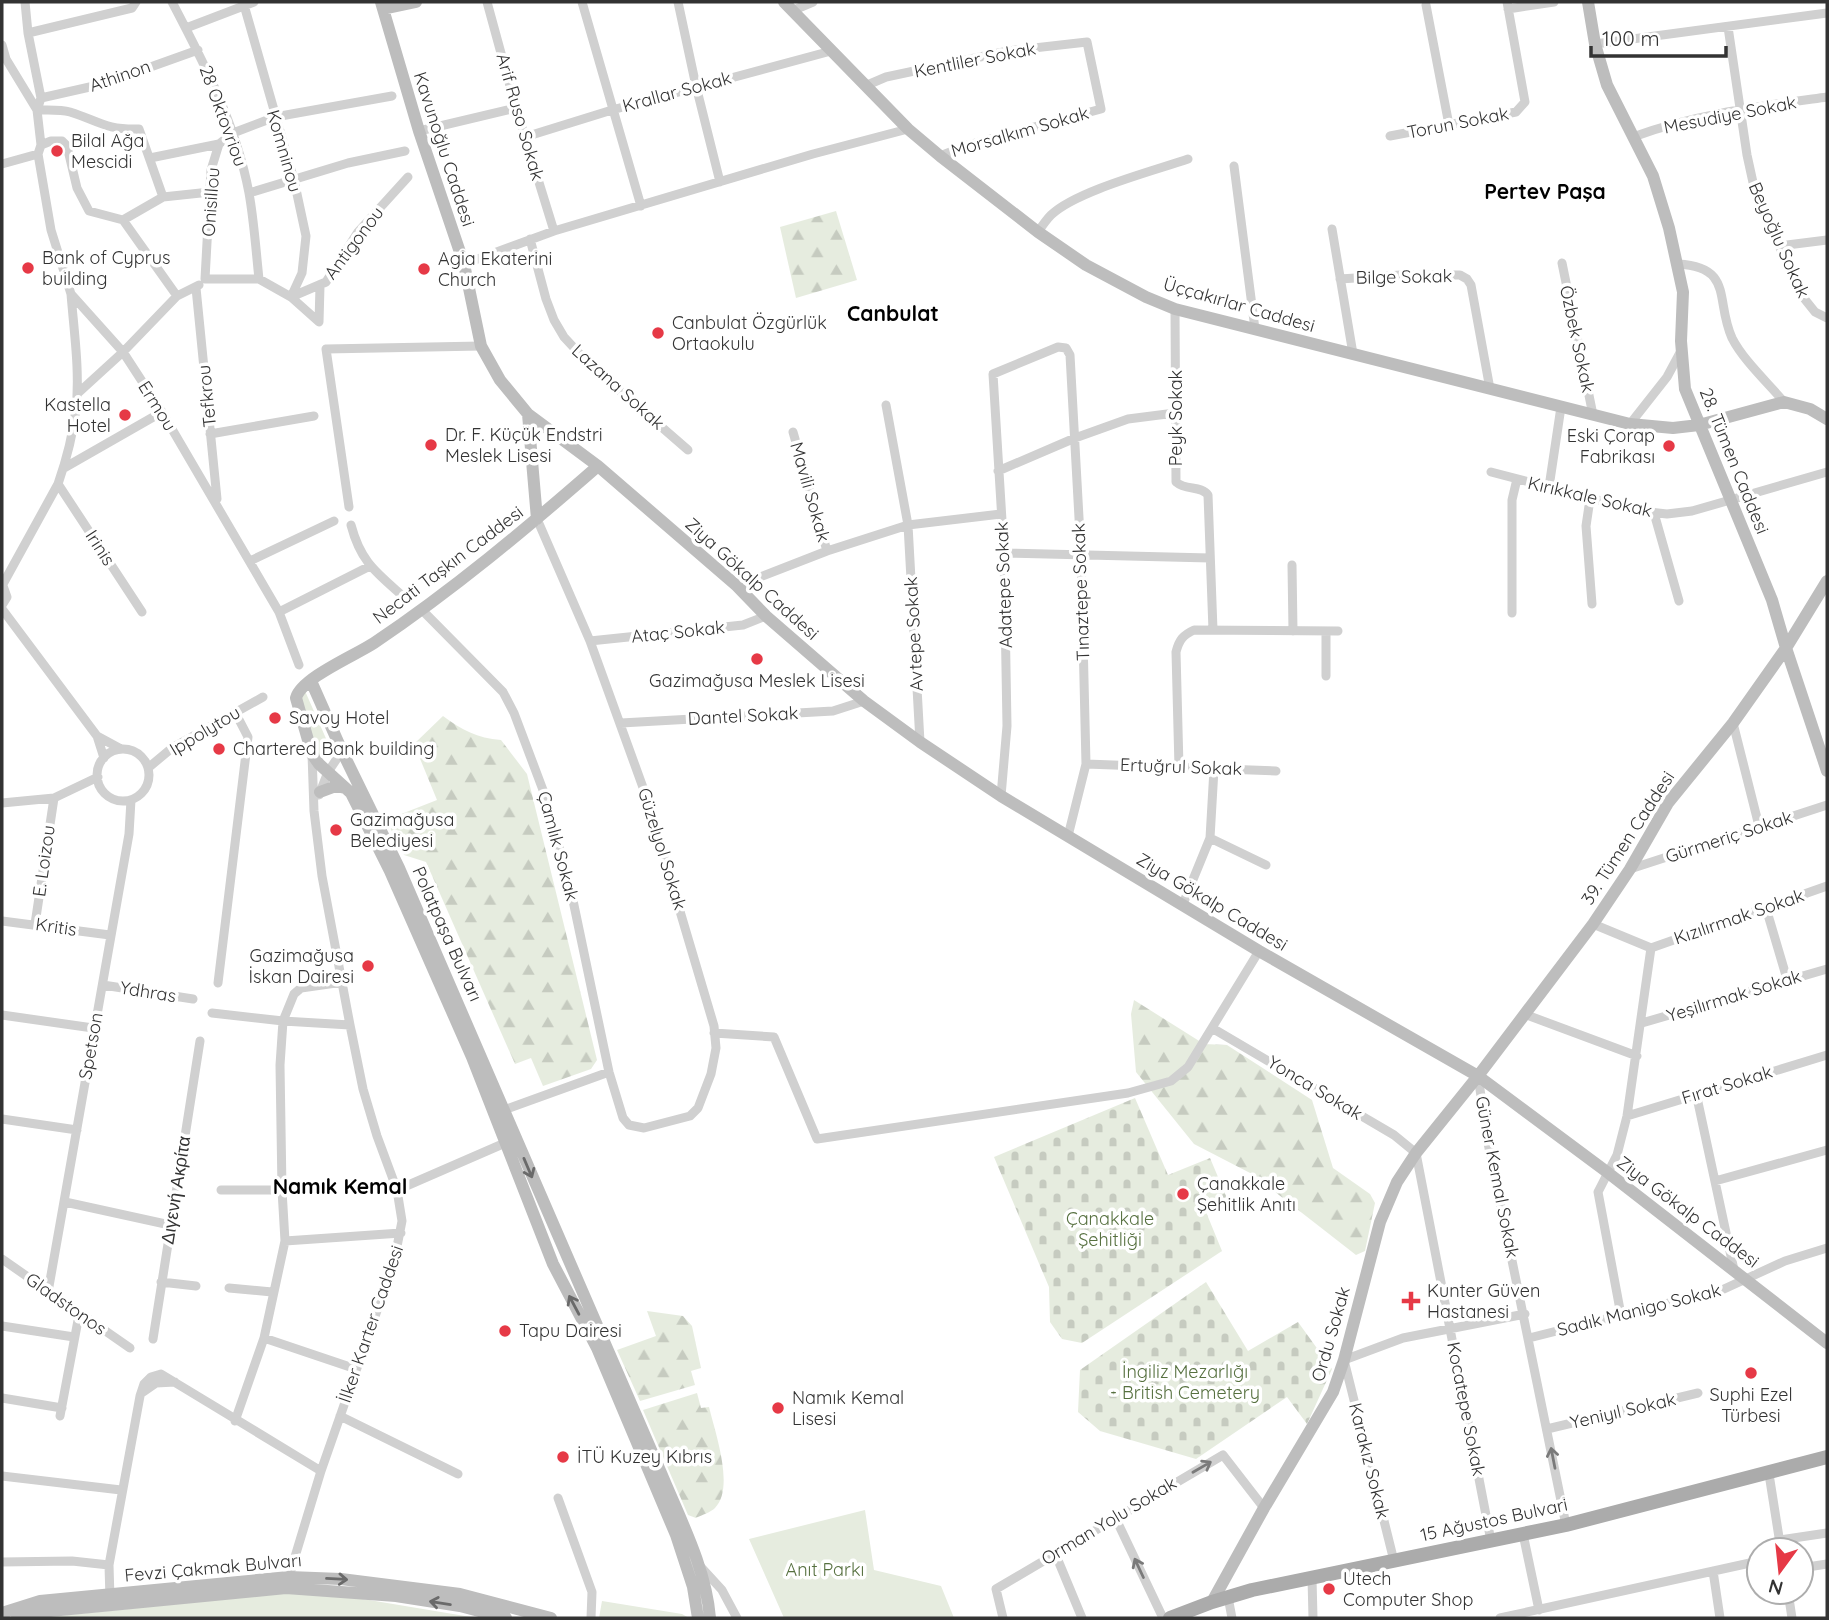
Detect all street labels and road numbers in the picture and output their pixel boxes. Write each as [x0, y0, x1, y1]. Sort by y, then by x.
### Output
street label: Kentliler Sokak [912, 36, 1038, 83]
street label: Arif Ruso Sokak [491, 51, 550, 183]
street label: Athinon [86, 54, 154, 97]
street label: 28 Oktovriou [194, 62, 252, 170]
street label: Krallar Sokak [620, 66, 734, 117]
street label: Kavunoğlu Caddesi [409, 69, 480, 229]
street label: Mesudiye Sokak [1662, 90, 1798, 139]
street label: Morsalkım Sokak [948, 101, 1091, 162]
street label: Torun Sokak [1405, 101, 1511, 144]
street label: Komninou [262, 107, 307, 195]
street label: Onisillou [197, 166, 224, 237]
street label: Beyoğlu Sokak [1744, 178, 1815, 301]
street label: Antigonou [319, 202, 388, 284]
street label: Bilge Sokak [1356, 264, 1452, 289]
street label: Üççakırlar Caddesi [1161, 272, 1318, 337]
street label: Özbek Sokak [1555, 283, 1600, 395]
street label: Lazana Sokak [567, 339, 670, 434]
street label: Tefkrou [192, 364, 221, 428]
street label: Peyk Sokak [1164, 370, 1187, 466]
street label: Ermou [133, 376, 182, 435]
street label: 28. Tümen Caddesi [1695, 384, 1774, 537]
street label: Mavili Sokak [785, 439, 836, 545]
street label: Kırıkkale Sokak [1526, 471, 1655, 522]
street label: Necati Taşkın Caddesi [368, 500, 528, 629]
street label: Ziya Gökalp Caddesi [681, 512, 824, 645]
street label: Adatepe Sokak [990, 521, 1017, 649]
street label: Tınaztepe Sokak [1067, 523, 1094, 661]
street label: Irinis [80, 526, 120, 570]
street label: Avtepe Sokak [899, 576, 928, 692]
street label: Ataç Sokak [630, 615, 726, 648]
street label: Ippolytou [165, 701, 244, 761]
street label: Dantel Sokak [687, 701, 799, 730]
street label: Ertuğrul Sokak [1120, 753, 1242, 780]
street label: 39. Tümen Caddesi [1576, 767, 1679, 909]
street label: Güzelyol Sokak [633, 785, 692, 913]
street label: Çamlık Sokak [533, 788, 584, 903]
street label: Gürmeriç Sokak [1662, 805, 1795, 868]
street label: E. Loizou [27, 824, 60, 898]
street label: Ziya Gökalp Caddesi [1133, 847, 1292, 956]
street label: Polatpaşa Bulvarı [407, 863, 488, 1005]
street label: Kızılırmak Sokak [1671, 883, 1807, 950]
street label: Kritis [34, 912, 78, 941]
street label: Yeşilırmak Sokak [1664, 964, 1804, 1027]
street label: Ydhras [118, 976, 178, 1007]
street label: Spetson [73, 1011, 108, 1081]
street label: Yonca Sokak [1264, 1050, 1367, 1125]
street label: Fırat Sokak [1679, 1060, 1775, 1109]
street label: Güner Kemal Sokak [1471, 1094, 1524, 1260]
street label: Διγενή Ακρίτα [156, 1134, 195, 1246]
street label: Ziya Gökalp Caddesi [1613, 1151, 1764, 1273]
street label: İlker Karter Caddesi [333, 1242, 408, 1406]
street label: Gladstonos [21, 1267, 111, 1340]
street label: Sadık Manigo Sokak [1555, 1278, 1723, 1341]
street label: Ordu Sokak [1306, 1284, 1355, 1384]
street label: Kocatepe Sokak [1442, 1340, 1491, 1478]
street label: Yeniyıl Sokak [1568, 1387, 1678, 1434]
street label: Karakız Sokak [1344, 1400, 1395, 1521]
street label: Orman Yolu Sokak [1037, 1471, 1181, 1570]
street label: 15 Ağustos Bulvari [1418, 1493, 1570, 1546]
street label: Fevzi Çakmak Bulvarı [123, 1548, 303, 1587]

